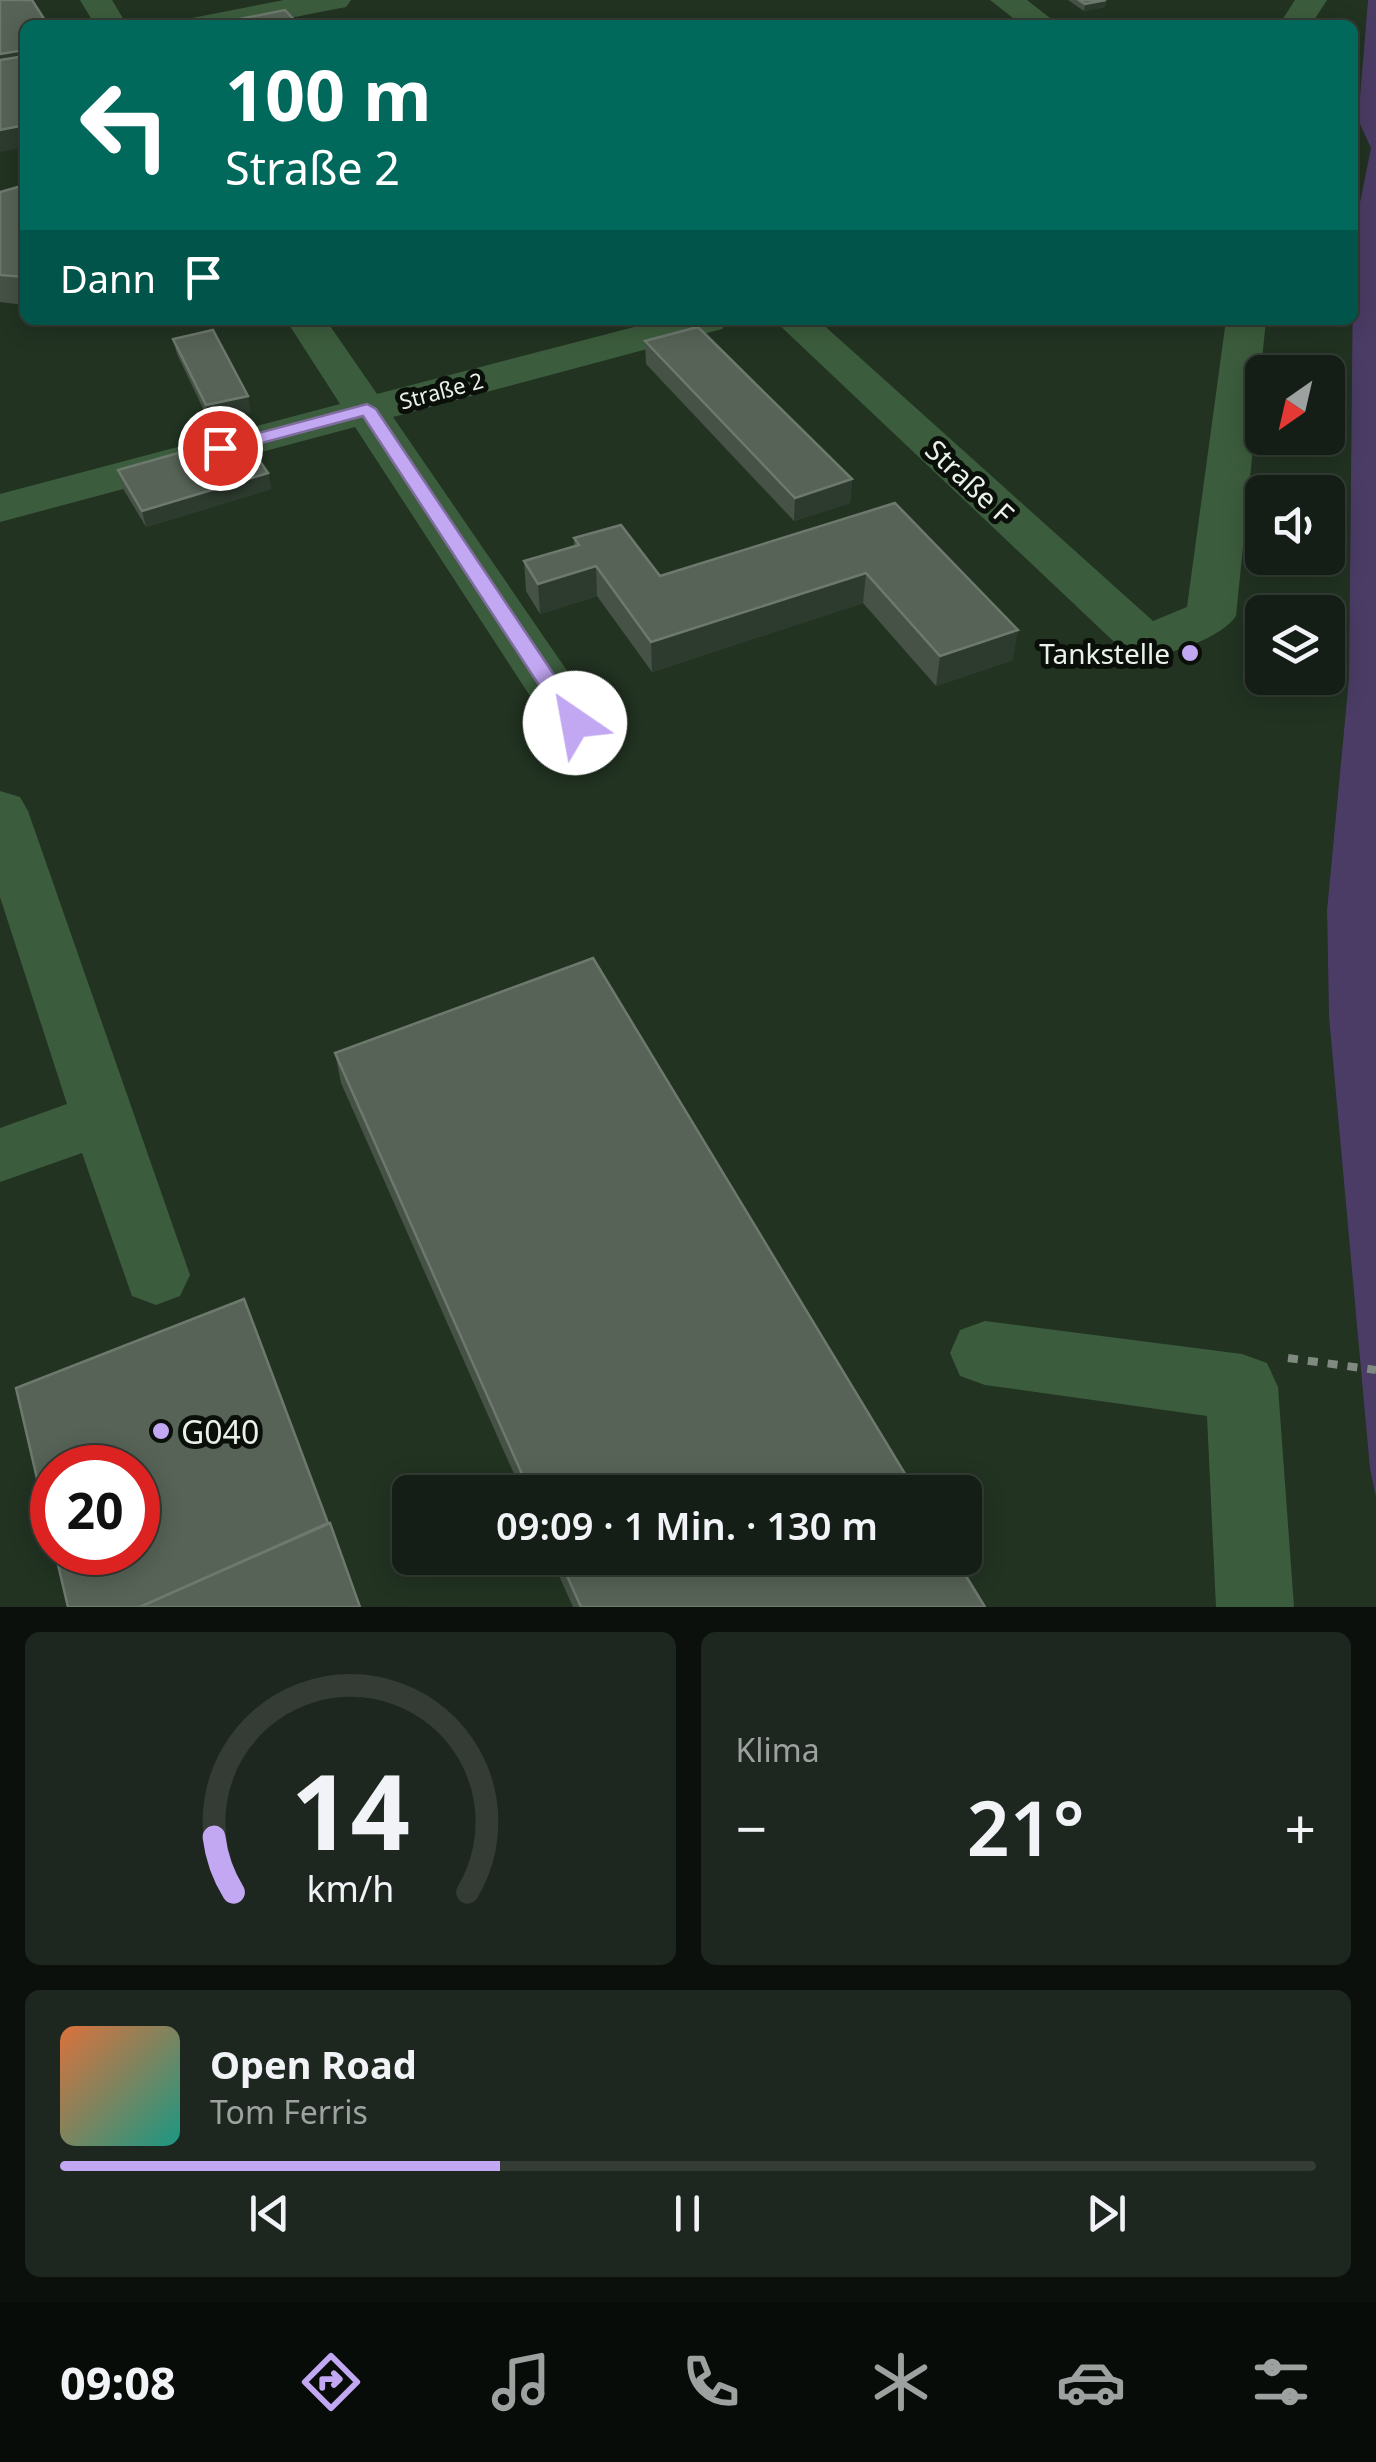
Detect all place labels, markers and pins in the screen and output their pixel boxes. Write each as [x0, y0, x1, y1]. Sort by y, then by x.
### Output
pin [178, 406, 263, 491]
place label: Tankstelle [1039, 634, 1170, 672]
marker: Tankstelle [1179, 642, 1201, 664]
place label: G040 [181, 1410, 259, 1453]
marker: G040 [150, 1420, 172, 1442]

